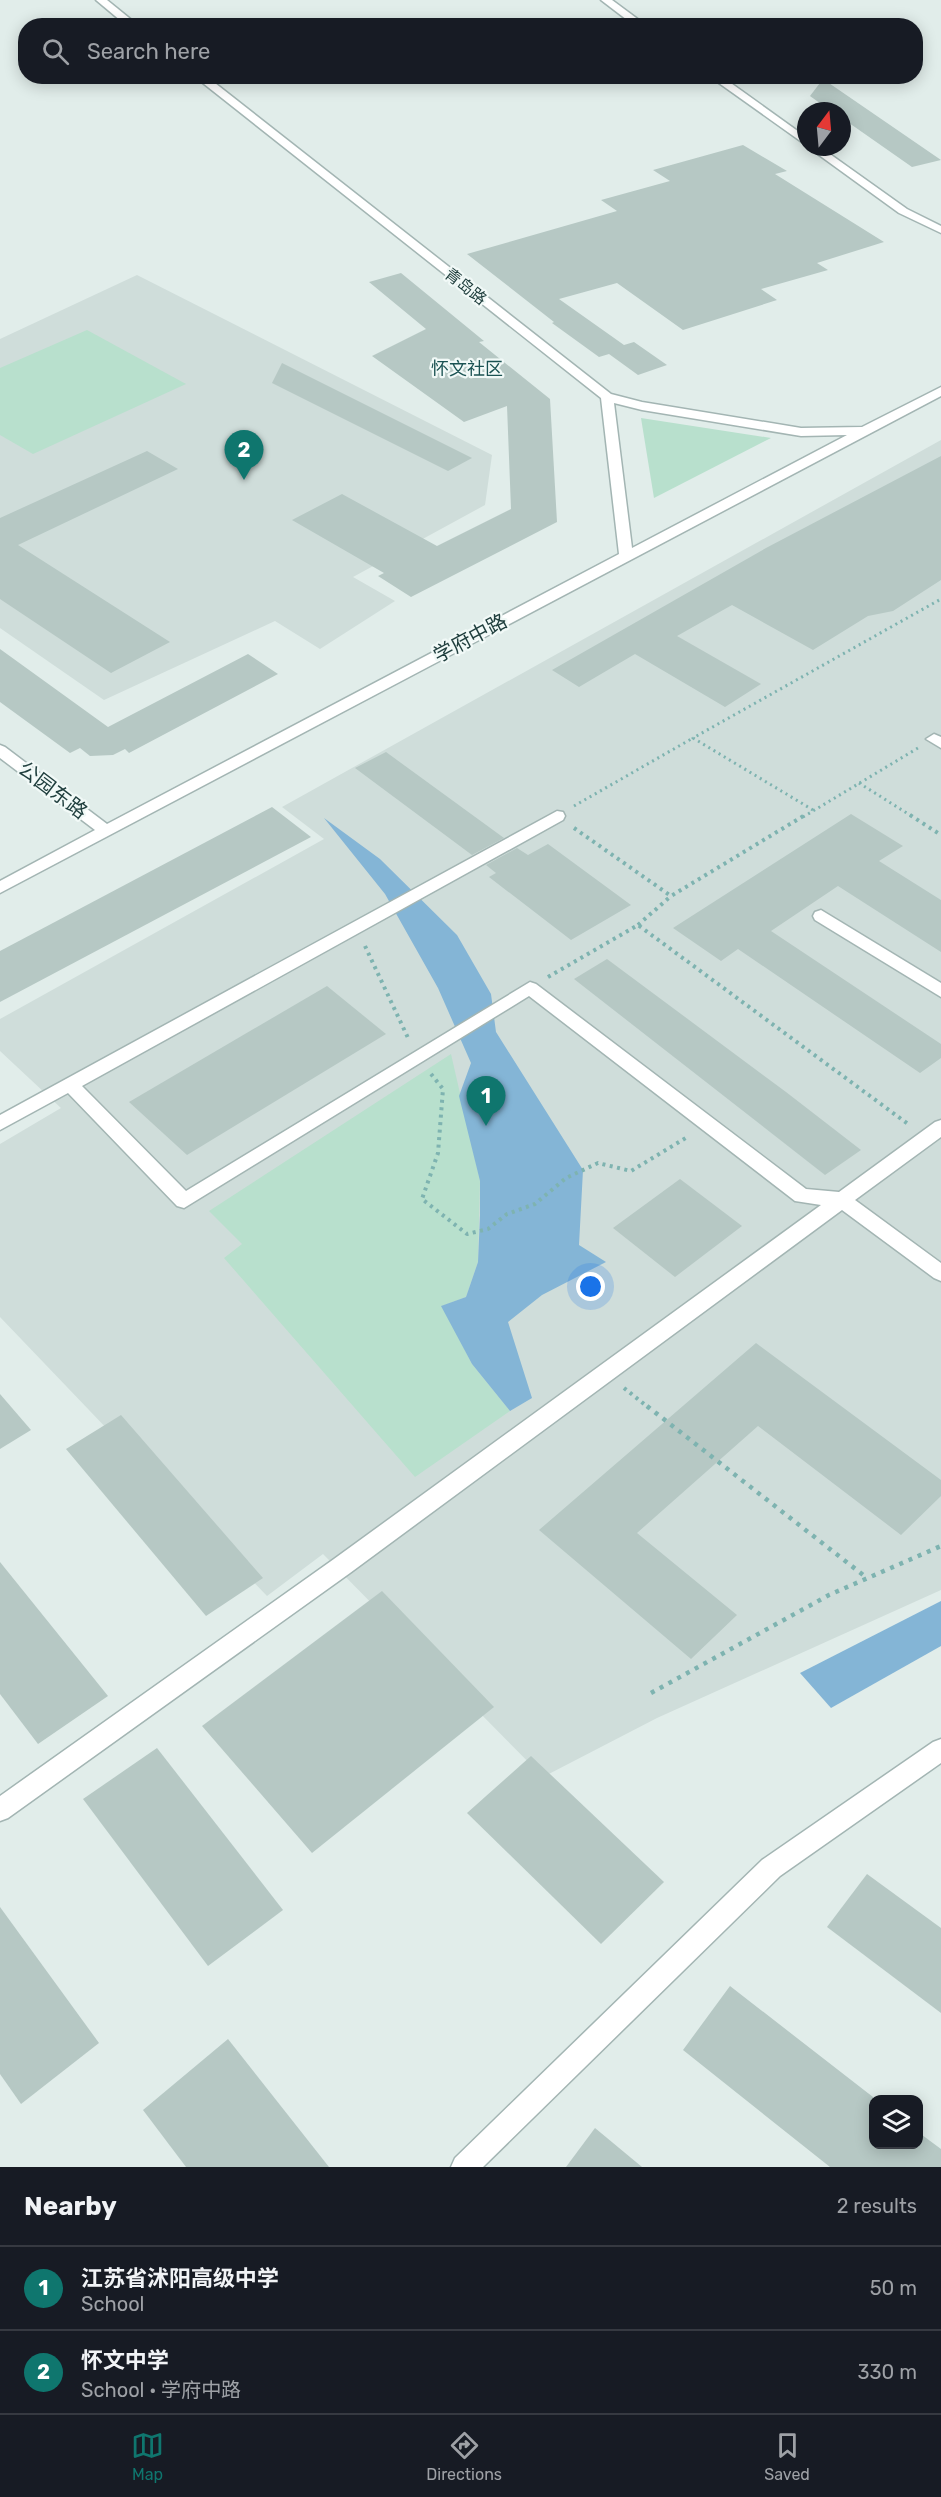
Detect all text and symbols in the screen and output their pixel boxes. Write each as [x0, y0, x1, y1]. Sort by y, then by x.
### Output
search box [18, 18, 923, 84]
icon: search [39, 35, 72, 68]
text: Search here [87, 38, 210, 65]
north arrow [797, 102, 851, 156]
street label: 青岛路 [441, 264, 490, 309]
district label: 怀文社区 [431, 358, 503, 380]
pin: 2 [224, 430, 264, 480]
street label: 学府中路 [429, 609, 511, 667]
street label: 公园东路 [14, 756, 92, 824]
pin: 1 [466, 1076, 506, 1126]
your location [576, 1272, 605, 1301]
map controls [869, 2095, 923, 2149]
button: layers [869, 2095, 923, 2149]
text: Nearby [24, 2191, 117, 2222]
text: 2 results [837, 2194, 917, 2218]
text: 江苏省沭阳高级中学 [81, 2265, 279, 2292]
text: 1 [39, 2276, 48, 2300]
text: 50 m [870, 2276, 917, 2300]
text: School [81, 2292, 144, 2316]
text: 怀文中学 [81, 2347, 169, 2374]
text: 2 [37, 2360, 50, 2384]
text: 330 m [858, 2360, 917, 2384]
text: School · 学府中路 [81, 2378, 241, 2402]
tab: Map [131, 2429, 164, 2484]
tab: Directions [426, 2429, 502, 2484]
tab: Saved [764, 2429, 810, 2484]

